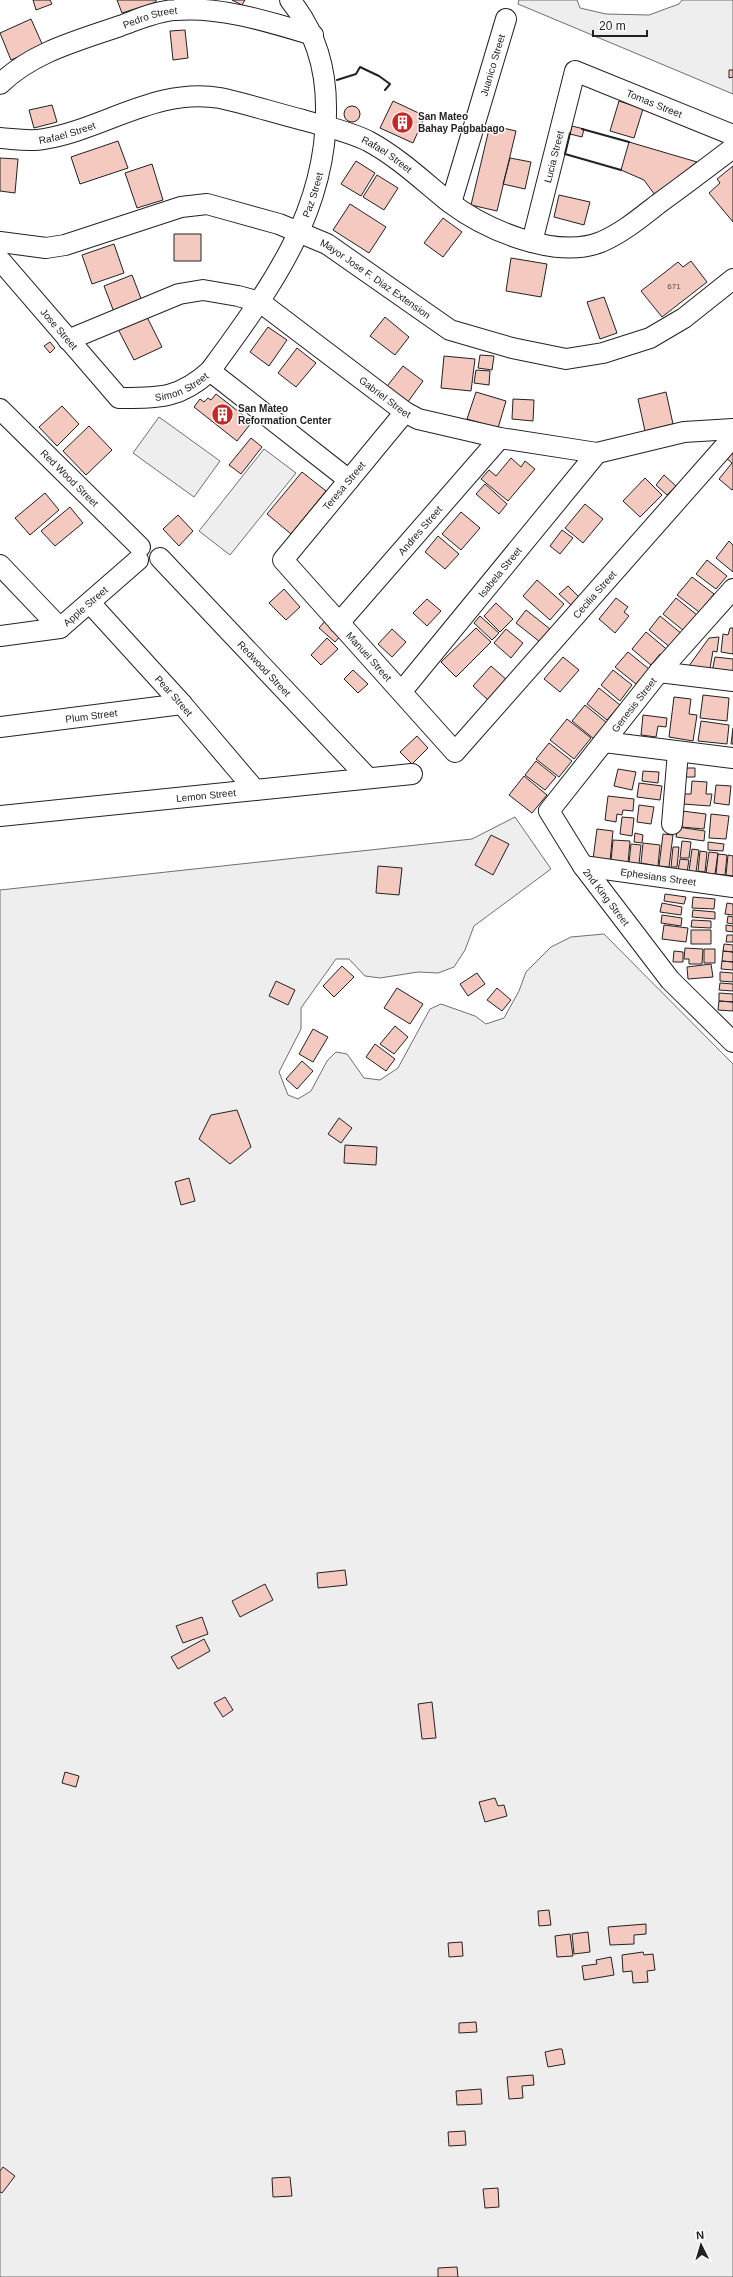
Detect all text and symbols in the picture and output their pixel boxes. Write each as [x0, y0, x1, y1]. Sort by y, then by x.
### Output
street label: Pedro Street [121, 4, 178, 30]
scale bar [593, 12, 647, 38]
text: 20 m [599, 19, 626, 33]
street label: Juanico Street [478, 33, 507, 97]
street label: Tomas Street [625, 87, 684, 119]
building icon: San Mateo Bahay Pagbabago [390, 109, 416, 135]
place label: San Mateo Bahay Pagbabago [418, 111, 505, 134]
street label: Rafael Street [38, 119, 97, 145]
street label: Lucia Street [542, 129, 565, 184]
street label: Rafael Street [360, 133, 415, 175]
street label: Paz Street [300, 171, 325, 219]
street label: Mayor Jose F. Diaz Extension [319, 236, 433, 320]
house number: 671 [667, 282, 681, 291]
street label: Jose Street [39, 306, 80, 352]
street label: Simon Street [154, 370, 210, 403]
street label: Gabriel Street [357, 374, 413, 420]
building icon: San Mateo Reformation Center [210, 401, 236, 427]
place label: San Mateo Reformation Center [238, 403, 331, 426]
street label: Red Wood Street [39, 447, 101, 509]
street label: Teresa Street [321, 460, 367, 512]
street label: Andres Street [396, 503, 444, 557]
street label: Isabela Street [476, 544, 524, 599]
street label: Cecilia Street [570, 568, 618, 620]
street label: Apple Street [61, 584, 110, 628]
street label: Manuel Street [344, 629, 394, 683]
street label: Redwood Street [236, 639, 293, 698]
street label: Pear Street [153, 673, 195, 718]
street label: Genesis Street [609, 675, 659, 734]
street label: Plum Street [65, 707, 118, 724]
street label: Lemon Street [175, 786, 237, 804]
street label: 2nd King Street [581, 866, 632, 928]
street label: Ephesians Street [620, 866, 697, 887]
north arrow [681, 2225, 721, 2265]
text: N [696, 2229, 705, 2241]

